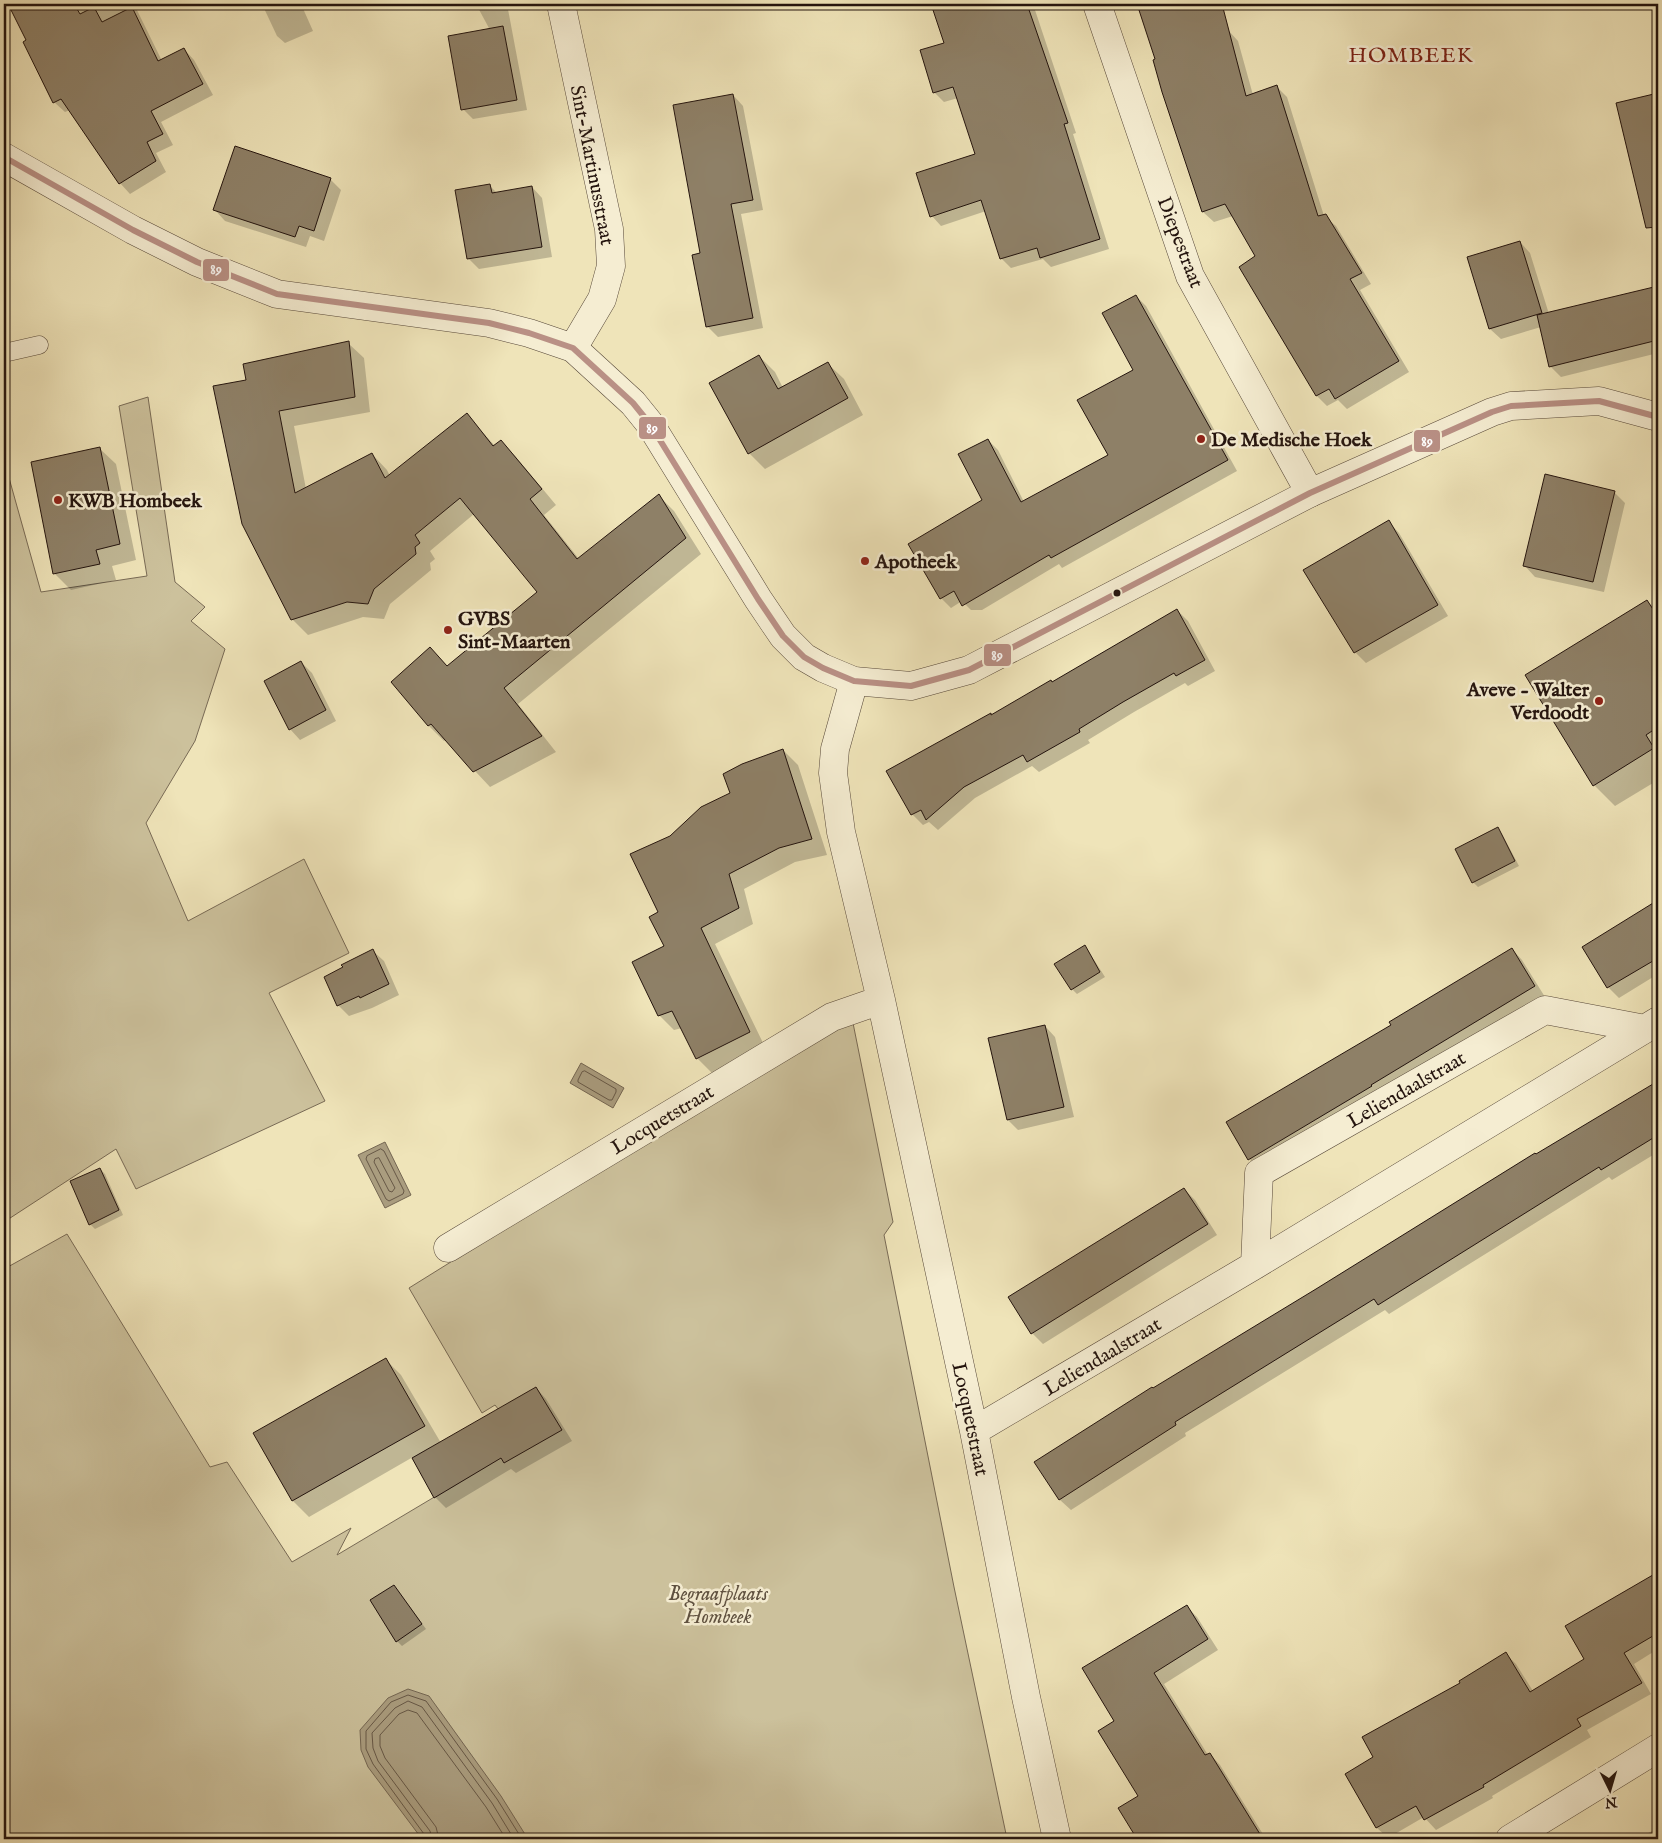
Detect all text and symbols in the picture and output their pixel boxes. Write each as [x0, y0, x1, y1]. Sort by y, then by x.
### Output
district label: HOMBEEK [1348, 42, 1474, 70]
street label: Sint-Martinusstraat [564, 83, 619, 248]
street label: Diepestraat [1151, 193, 1209, 292]
line badge: 89 [202, 258, 230, 282]
text: 89 [210, 261, 222, 279]
line badge: 89 [638, 416, 667, 440]
text: 89 [646, 420, 658, 438]
place label: De Medische Hoek [1211, 428, 1373, 453]
line badge: 89 [1413, 429, 1441, 453]
marker: De Medische Hoek [1195, 433, 1207, 445]
text: 89 [1421, 433, 1433, 451]
place label: KWB Hombeek [68, 489, 203, 514]
marker: KWB Hombeek [52, 494, 64, 506]
place label: Apotheek [874, 550, 958, 575]
marker: Apotheek [859, 555, 871, 567]
unlabelled marker [1112, 588, 1122, 598]
place label: GVBS Sint-Maarten [458, 607, 571, 655]
marker: GVBS Sint-Maarten [442, 624, 454, 636]
line badge: 89 [983, 643, 1012, 667]
text: 89 [991, 647, 1003, 665]
place label: Aveve - Walter Verdoodt [1466, 678, 1590, 726]
marker: Aveve - Walter Verdoodt [1593, 695, 1605, 707]
street label: Leliendaalstraat [1343, 1046, 1471, 1134]
street label: Locquetstraat [607, 1080, 719, 1161]
street label: Leliendaalstraat [1039, 1312, 1166, 1402]
street label: Locquetstraat [945, 1360, 994, 1479]
park label: Begraafplaats Hombeek [668, 1582, 768, 1630]
north arrow [1584, 1766, 1634, 1816]
text: N [1604, 1792, 1619, 1811]

